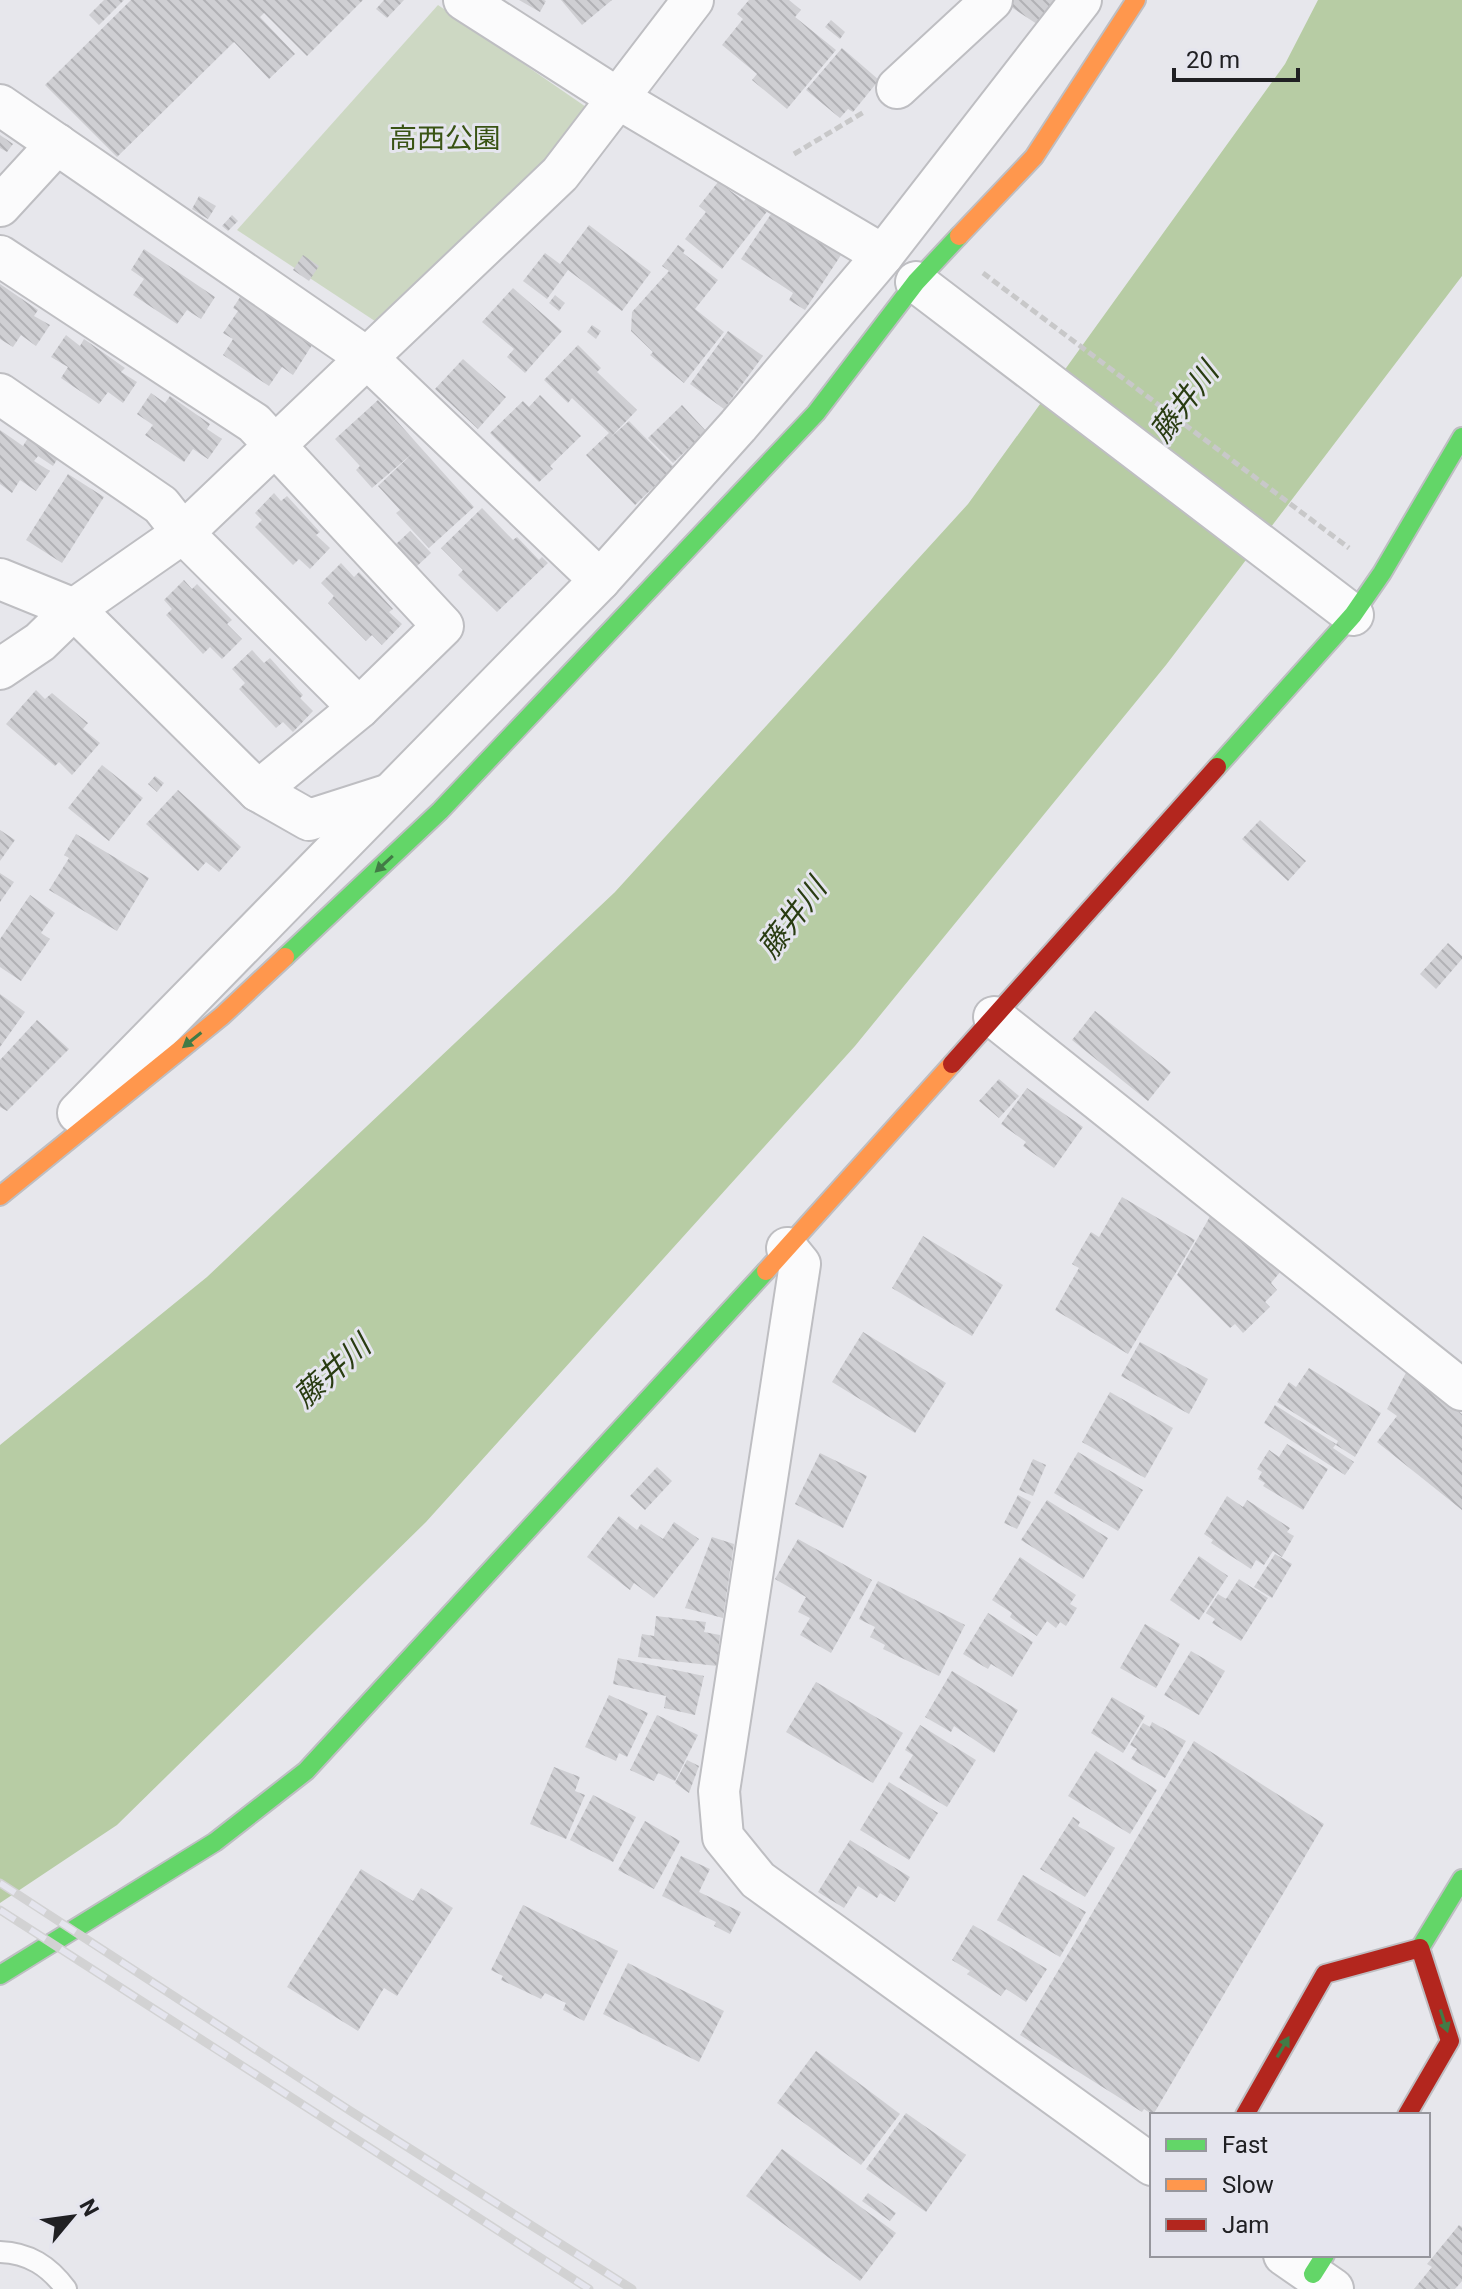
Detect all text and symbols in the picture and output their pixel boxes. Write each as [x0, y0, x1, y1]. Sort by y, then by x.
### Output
scale bar [1174, 32, 1298, 82]
text: 20 m [1186, 46, 1240, 74]
park label: 高西公園 [389, 122, 501, 155]
water label: 藤井川 [1143, 353, 1227, 448]
one-way arrow [374, 855, 393, 873]
water label: 藤井川 [751, 869, 835, 964]
one-way arrow [182, 1031, 202, 1048]
water label: 藤井川 [287, 1326, 379, 1414]
one-way arrow [1438, 2009, 1451, 2033]
one-way arrow [1276, 2036, 1290, 2058]
legend [1150, 2113, 1430, 2257]
text: Fast [1222, 2131, 1268, 2159]
text: Slow [1222, 2171, 1274, 2199]
north arrow [32, 2177, 112, 2257]
text: N [74, 2195, 104, 2220]
text: Jam [1222, 2211, 1269, 2239]

